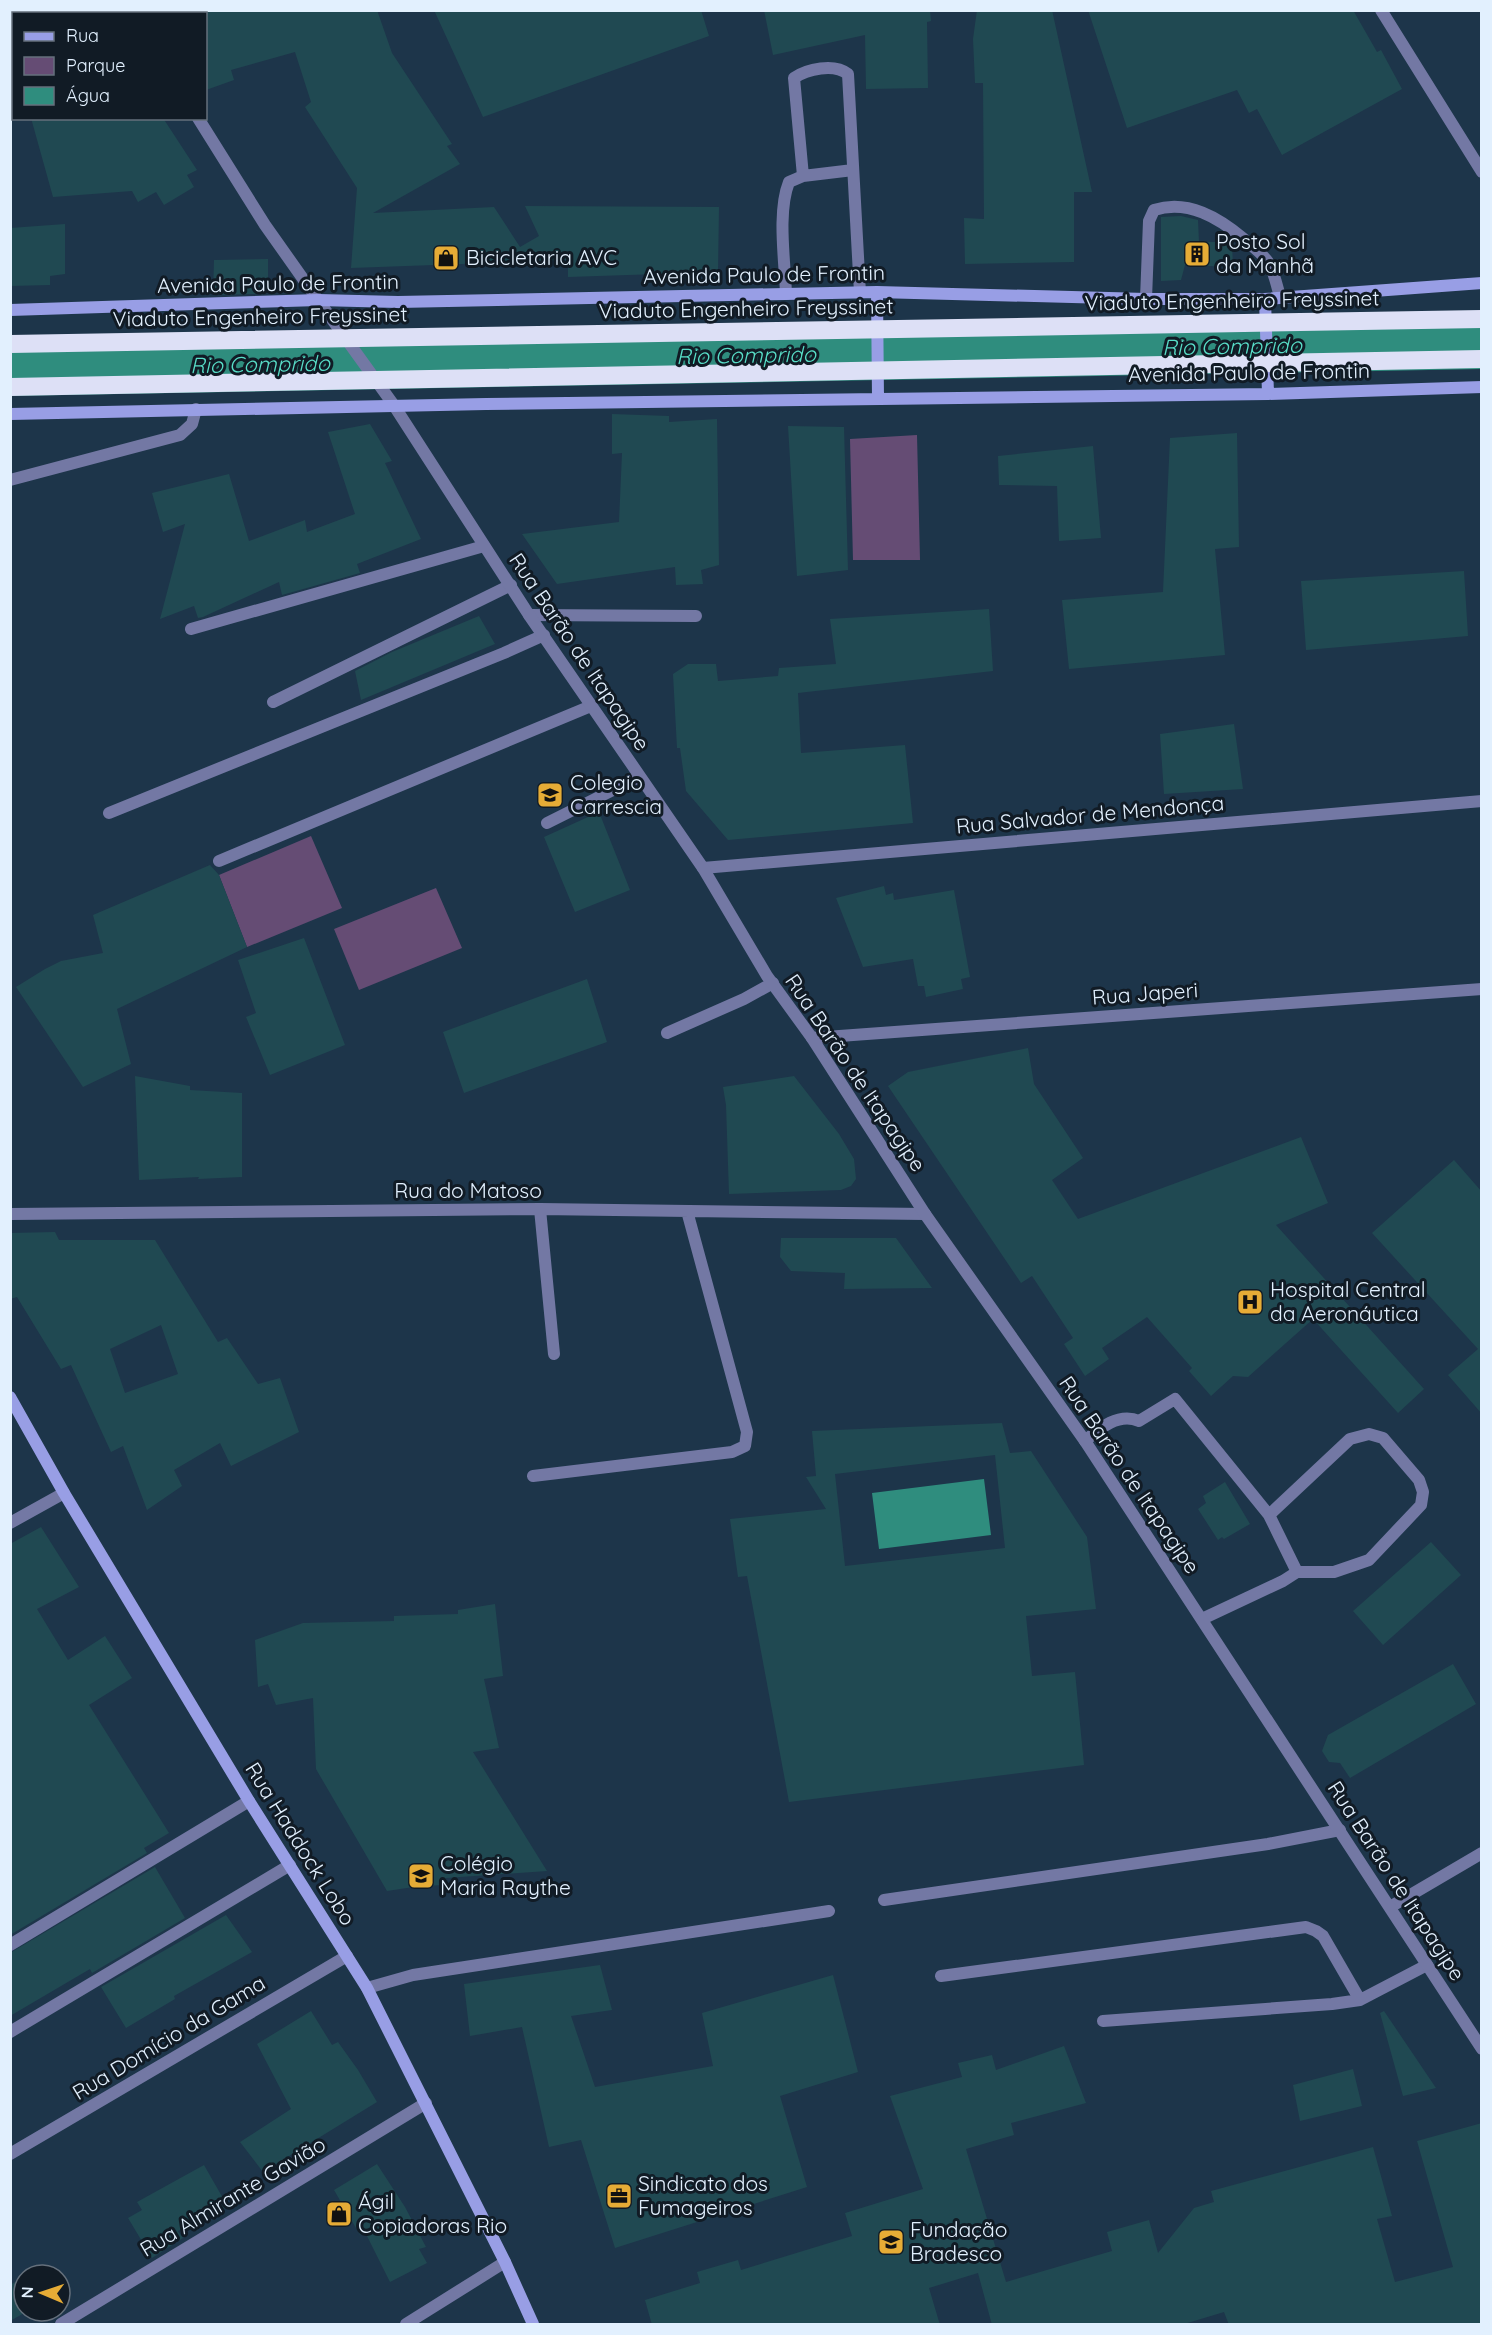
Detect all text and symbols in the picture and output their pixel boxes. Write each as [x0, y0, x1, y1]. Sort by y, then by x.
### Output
legend [12, 12, 207, 120]
text: Rua [66, 24, 99, 47]
text: Parque [66, 54, 125, 77]
text: Água [66, 84, 110, 107]
place label: Posto Sol da Manhã [1216, 228, 1314, 278]
building icon: Posto Sol da Manhã [1182, 239, 1212, 269]
shop icon: Bicicletaria AVC [431, 243, 461, 273]
place label: Bicicletaria AVC [466, 244, 617, 270]
street label: Avenida Paulo de Frontin [643, 259, 885, 289]
street label: Avenida Paulo de Frontin [157, 268, 399, 298]
street label: Viaduto Engenheiro Freyssinet [1084, 284, 1380, 316]
street label: Viaduto Engenheiro Freyssinet [598, 292, 894, 324]
street label: Viaduto Engenheiro Freyssinet [112, 300, 408, 332]
water label: Rio Comprido [1162, 331, 1304, 361]
water label: Rio Comprido [676, 340, 818, 370]
water label: Rio Comprido [190, 349, 332, 379]
street label: Avenida Paulo de Frontin [1128, 357, 1370, 387]
street label: Rua Barão de Itapagipe [504, 548, 656, 755]
place label: Colegio Carrescia [570, 769, 662, 819]
school or university icon: Colegio Carrescia [535, 780, 565, 810]
street label: Rua Salvador de Mendonça [955, 789, 1225, 839]
street label: Rua Barão de Itapagipe [780, 969, 932, 1176]
street label: Rua Japeri [1091, 976, 1199, 1010]
street label: Rua do Matoso [394, 1177, 542, 1203]
place label: Hospital Central da Aeronáutica [1270, 1276, 1426, 1326]
hospital icon: Hospital Central da Aeronáutica [1235, 1287, 1265, 1317]
street label: Rua Barão de Itapagipe [1054, 1371, 1206, 1578]
street label: Rua Haddock Lobo [240, 1757, 362, 1930]
street label: Rua Barão de Itapagipe [1323, 1776, 1471, 1985]
place label: Colégio Maria Raythe [440, 1850, 571, 1900]
school or university icon: Colégio Maria Raythe [406, 1861, 436, 1891]
street label: Rua Domício da Gama [67, 1969, 270, 2105]
street label: Rua Almirante Gavião [135, 2130, 330, 2262]
place label: Sindicato dos Fumageiros [638, 2170, 768, 2220]
office icon: Sindicato dos Fumageiros [604, 2181, 634, 2211]
place label: Ágil Copiadoras Rio [358, 2188, 507, 2238]
shop icon: Ágil Copiadoras Rio [324, 2199, 354, 2229]
place label: Fundação Bradesco [910, 2216, 1007, 2266]
school or university icon: Fundação Bradesco [876, 2227, 906, 2257]
north arrow [12, 2263, 72, 2323]
text: N [17, 2286, 37, 2299]

